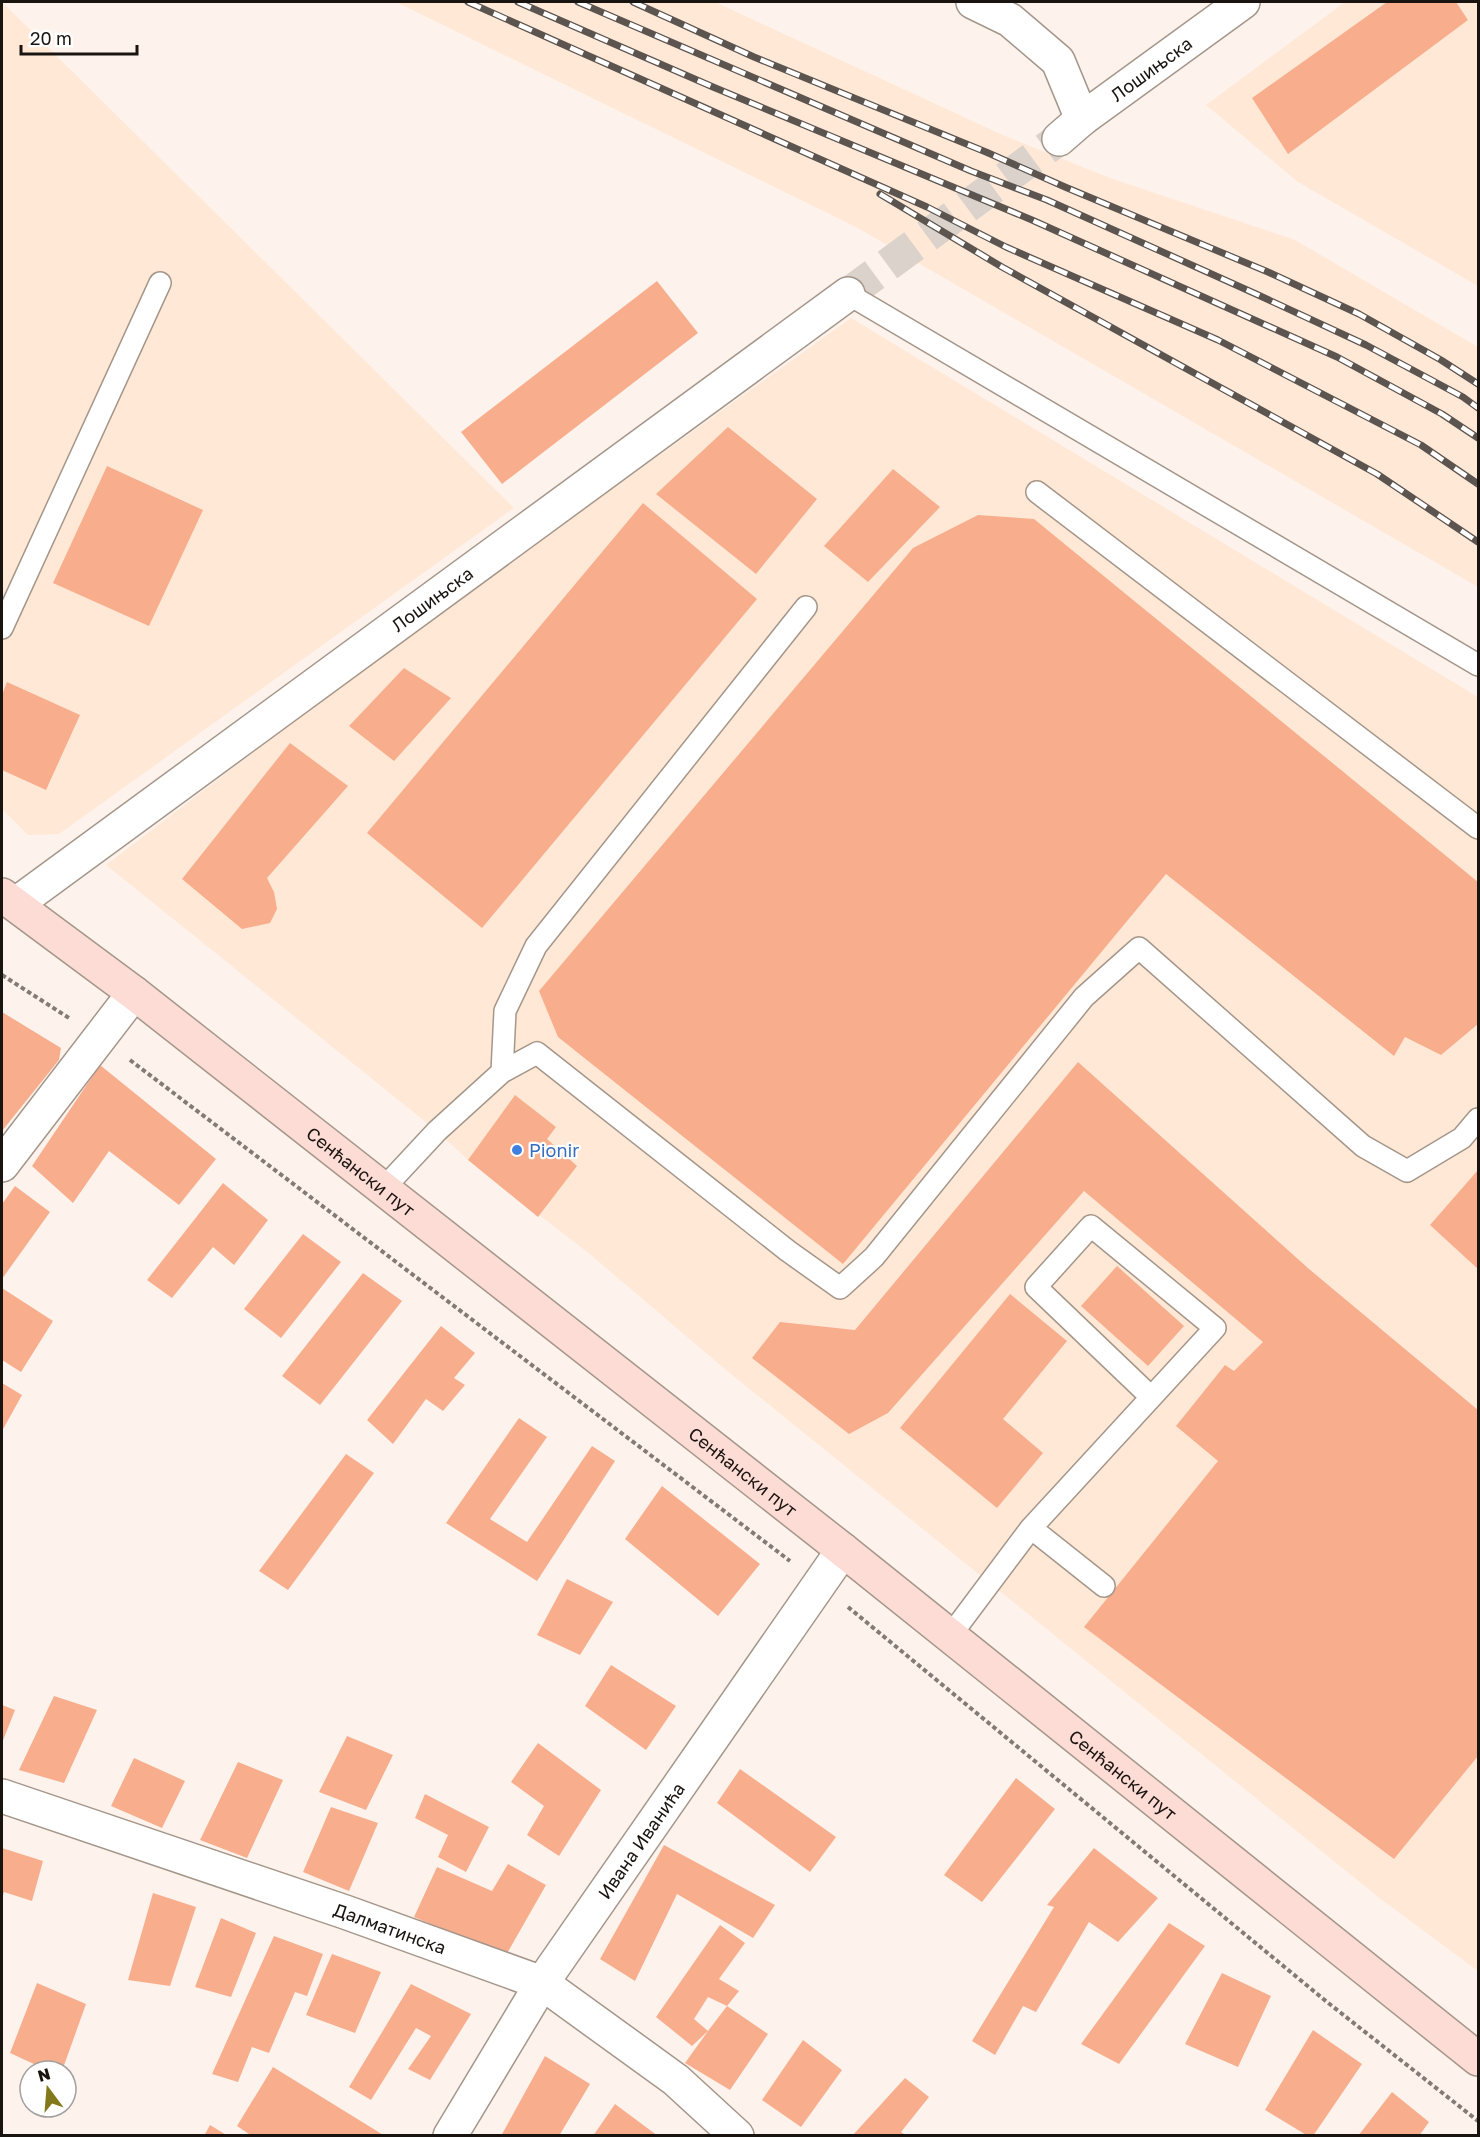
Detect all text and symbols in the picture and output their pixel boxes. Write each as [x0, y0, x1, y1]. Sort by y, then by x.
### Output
scale bar [21, 18, 136, 56]
text: 20 m [30, 27, 72, 49]
street label: Лошињска [1106, 32, 1196, 106]
street label: Лошињска [387, 562, 477, 636]
street label: Сенћански пут [302, 1122, 420, 1221]
place label: Pionir [529, 1139, 579, 1161]
marker: Pionir [510, 1143, 524, 1157]
street label: Сенћански пут [685, 1422, 802, 1521]
street label: Сенћански пут [1065, 1725, 1182, 1824]
street label: Ивана Иванића [593, 1778, 689, 1903]
street label: Далматинска [331, 1898, 449, 1959]
north arrow [18, 2059, 78, 2119]
text: N [35, 2063, 52, 2086]

